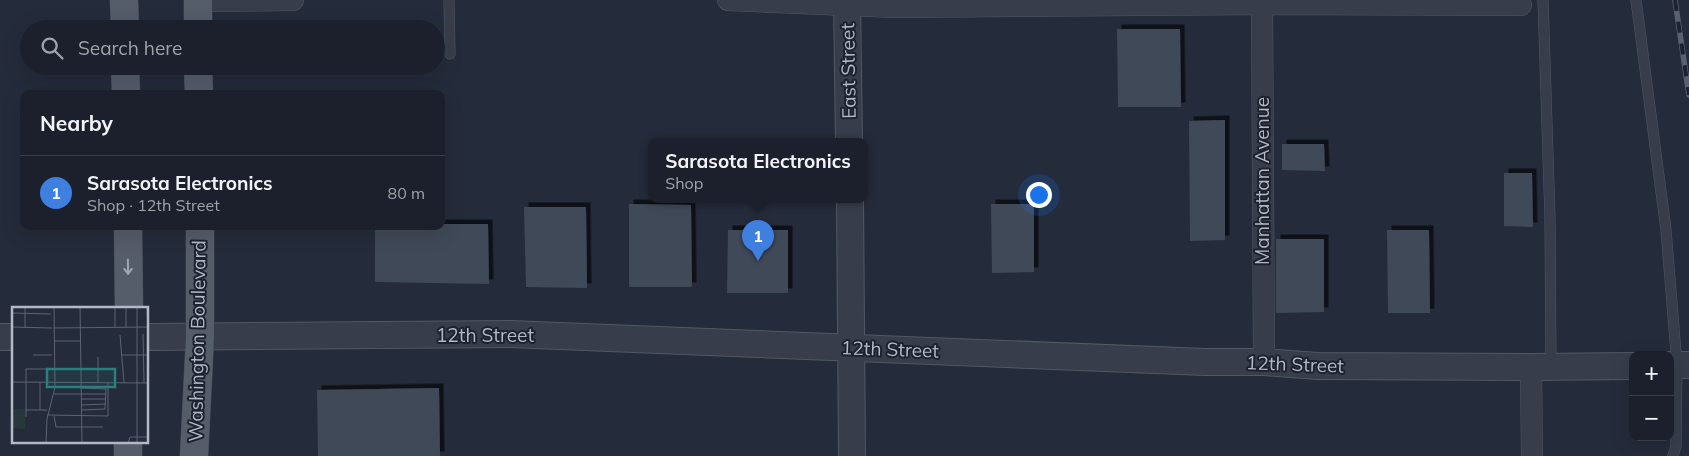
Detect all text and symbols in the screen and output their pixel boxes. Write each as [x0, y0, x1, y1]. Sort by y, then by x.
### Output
search box [20, 20, 445, 75]
street label: East Street [835, 23, 861, 119]
icon: search [38, 34, 66, 62]
text: Search here [78, 36, 182, 60]
street label: Manhattan Avenue [1250, 97, 1274, 265]
text: Nearby [40, 110, 113, 136]
popup [648, 138, 868, 203]
text: Sarasota Electronics [665, 149, 851, 173]
text: Sarasota Electronics [87, 171, 273, 195]
text: Shop [665, 173, 703, 193]
your location [1026, 182, 1052, 208]
text: 1 [51, 183, 61, 203]
text: 80 m [388, 183, 425, 203]
text: Shop · 12th Street [87, 195, 220, 215]
pin: 1 [742, 220, 774, 261]
street label: Washington Boulevard [183, 240, 211, 442]
one-way arrow [124, 259, 133, 275]
inset map [12, 307, 149, 444]
street label: 12th Street [436, 323, 534, 347]
street label: 12th Street [841, 335, 940, 363]
street label: 12th Street [1246, 350, 1345, 378]
map controls [1629, 351, 1674, 441]
button: + [1629, 351, 1674, 396]
button: − [1629, 396, 1674, 441]

